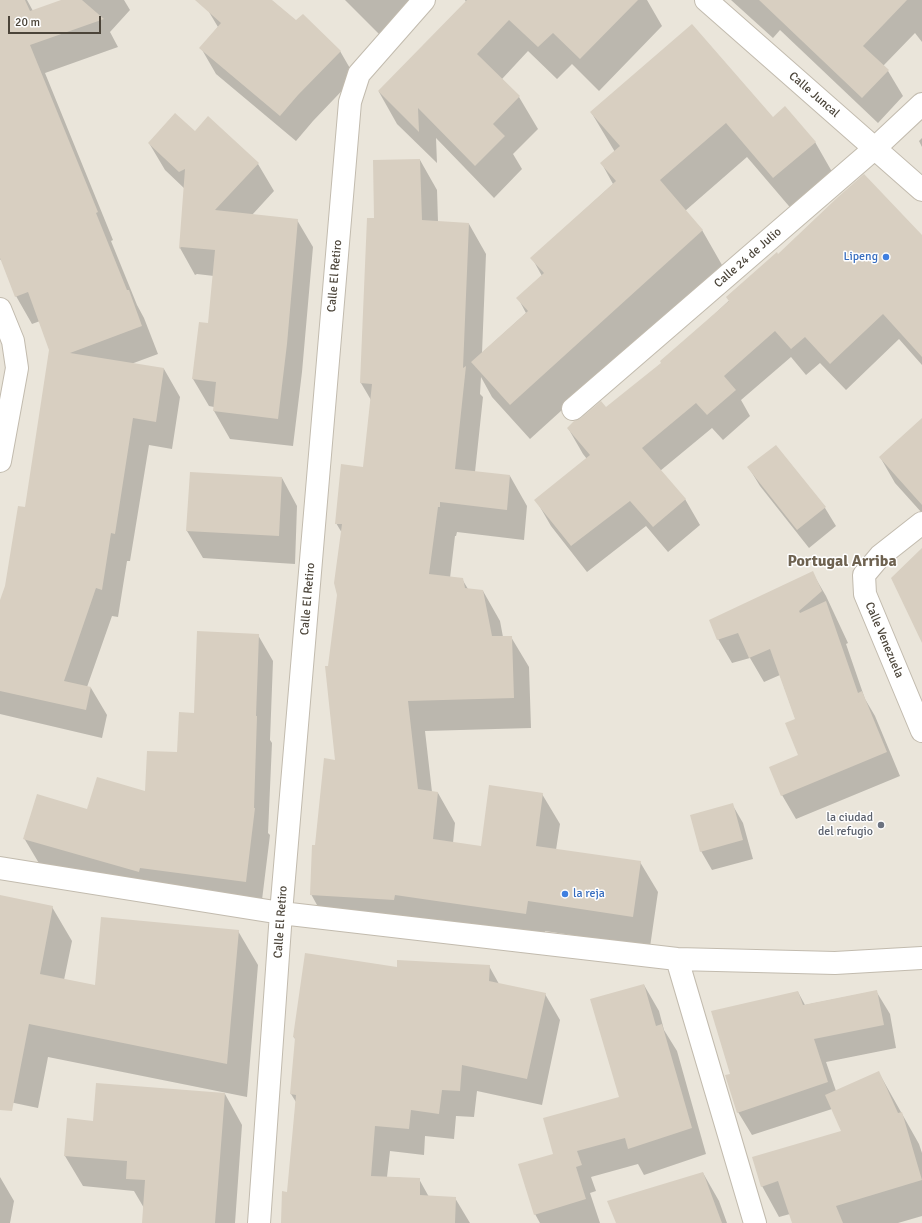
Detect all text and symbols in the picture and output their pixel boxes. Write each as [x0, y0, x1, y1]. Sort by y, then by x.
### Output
scale bar [10, 8, 103, 34]
text: 20 m [15, 15, 40, 30]
street label: Calle Juncal [786, 69, 842, 121]
street label: Calle 24 de Julio [712, 225, 784, 291]
street label: Calle El Retiro [325, 239, 345, 313]
place label: Lipeng [843, 250, 878, 264]
marker: Lipeng [881, 252, 891, 262]
district label: Portugal Arriba [787, 552, 897, 572]
street label: Calle El Retiro [298, 562, 318, 636]
street label: Calle Venezuela [862, 600, 906, 680]
place label: la ciudad del refugio [818, 811, 873, 839]
marker: la ciudad del refugio [876, 820, 886, 830]
street label: Calle El Retiro [271, 885, 291, 959]
place label: la reja [573, 887, 605, 901]
marker: la reja [560, 889, 570, 899]

